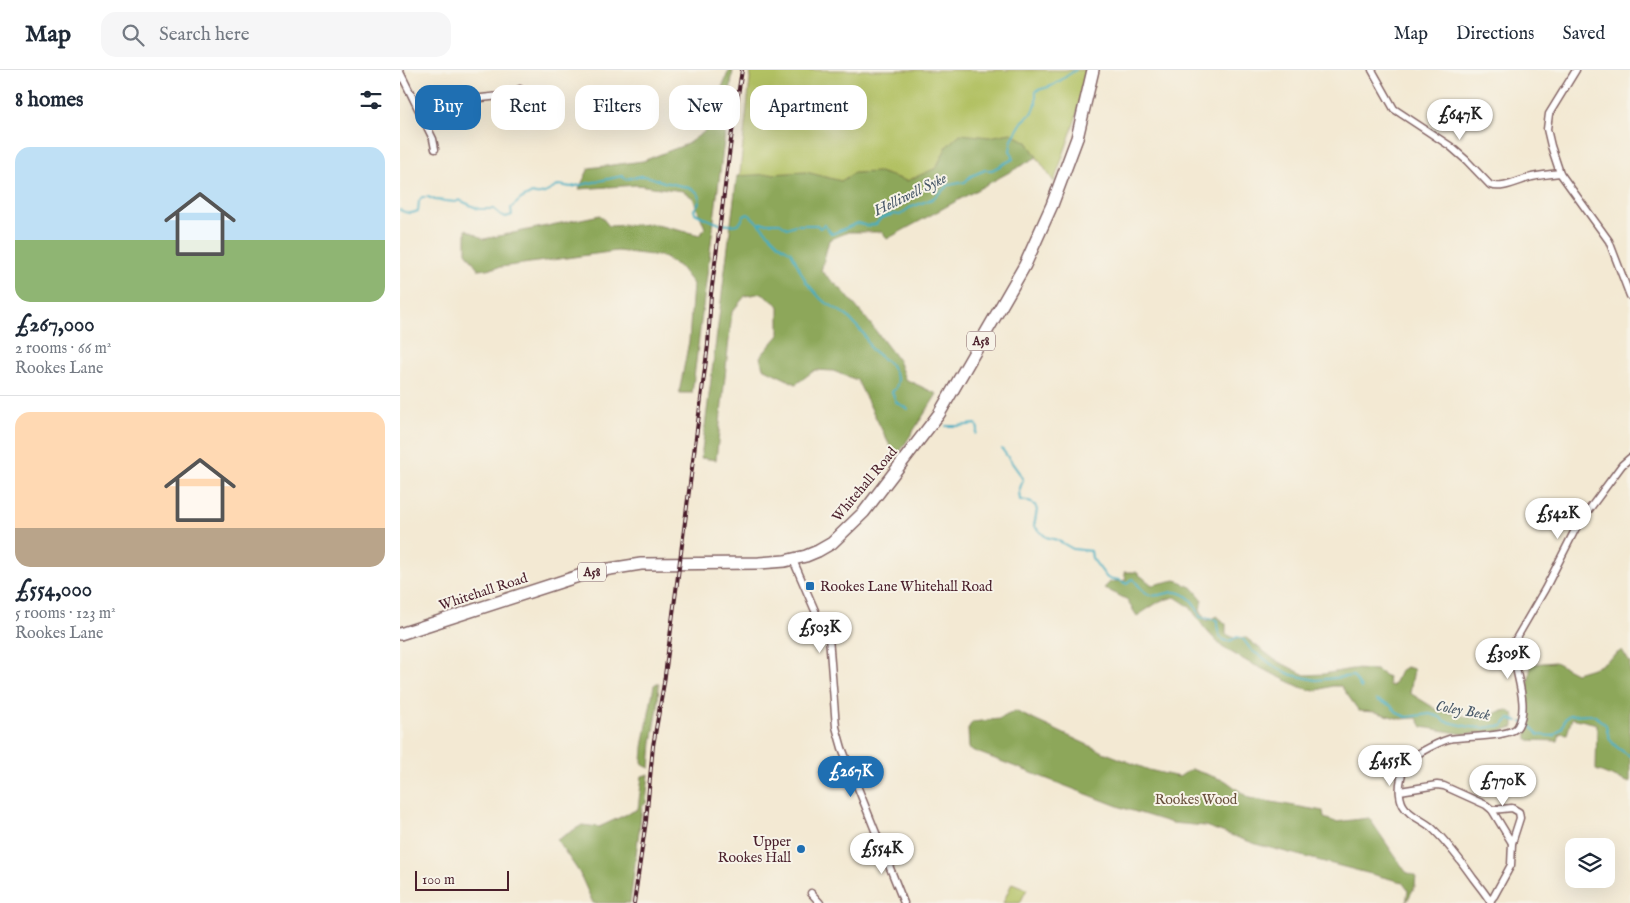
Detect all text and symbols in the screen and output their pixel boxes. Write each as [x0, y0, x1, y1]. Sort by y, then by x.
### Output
search box [101, 12, 451, 57]
text: Map [25, 19, 71, 50]
icon: search [119, 21, 147, 49]
text: Search here [159, 23, 250, 47]
text: Map [1394, 23, 1428, 46]
text: Directions [1456, 23, 1534, 46]
text: Saved [1562, 23, 1605, 46]
chip: Buy [415, 85, 481, 130]
chip: Rent [491, 85, 565, 130]
chip: Filters [575, 85, 659, 130]
chip: New [669, 85, 740, 130]
chip: Apartment [750, 85, 867, 130]
icon: filters [357, 86, 385, 114]
text: 8 homes [15, 87, 83, 114]
pin: £647K [1425, 98, 1495, 141]
text: £647K [1438, 105, 1482, 125]
water label: Helliwell Syke [870, 169, 950, 221]
icon: home [155, 179, 245, 269]
text: £267,000 [15, 312, 95, 339]
road number: A58 [967, 332, 995, 350]
text: 2 rooms · 66 m² [15, 339, 111, 359]
text: Rookes Lane [15, 359, 103, 379]
street label: Whitehall Road [828, 443, 902, 526]
icon: home [155, 445, 245, 535]
pin: £542K [1523, 498, 1593, 540]
text: £542K [1536, 504, 1580, 524]
road number: A58 [578, 562, 606, 582]
street label: Whitehall Road [437, 569, 530, 615]
text: £554,000 [15, 577, 92, 604]
place label: Rookes Lane Whitehall Road [820, 578, 993, 596]
marker: Rookes Lane Whitehall Road [804, 580, 816, 592]
text: 5 rooms · 123 m² [15, 604, 116, 624]
pin: £503K [785, 612, 855, 654]
text: £503K [799, 618, 841, 638]
text: Rookes Lane [15, 624, 103, 644]
pin: £309K [1473, 638, 1543, 680]
text: £309K [1486, 644, 1530, 664]
water label: Coley Beck [1434, 696, 1492, 725]
pin: £455K [1355, 744, 1425, 787]
text: £455K [1369, 751, 1411, 771]
pin: £267K [816, 756, 886, 798]
text: £267K [829, 762, 873, 782]
pin: £770K [1468, 764, 1538, 807]
text: £770K [1480, 771, 1526, 791]
park label: Rookes Wood [1155, 791, 1238, 809]
pin: £554K [847, 832, 917, 875]
place label: Upper Rookes Hall [718, 833, 791, 867]
map controls [1565, 838, 1615, 888]
button: layers [1565, 838, 1615, 888]
text: £554K [861, 839, 903, 859]
marker: Upper Rookes Hall [795, 843, 807, 855]
scale bar [415, 868, 509, 891]
text: 100 m [422, 871, 455, 889]

